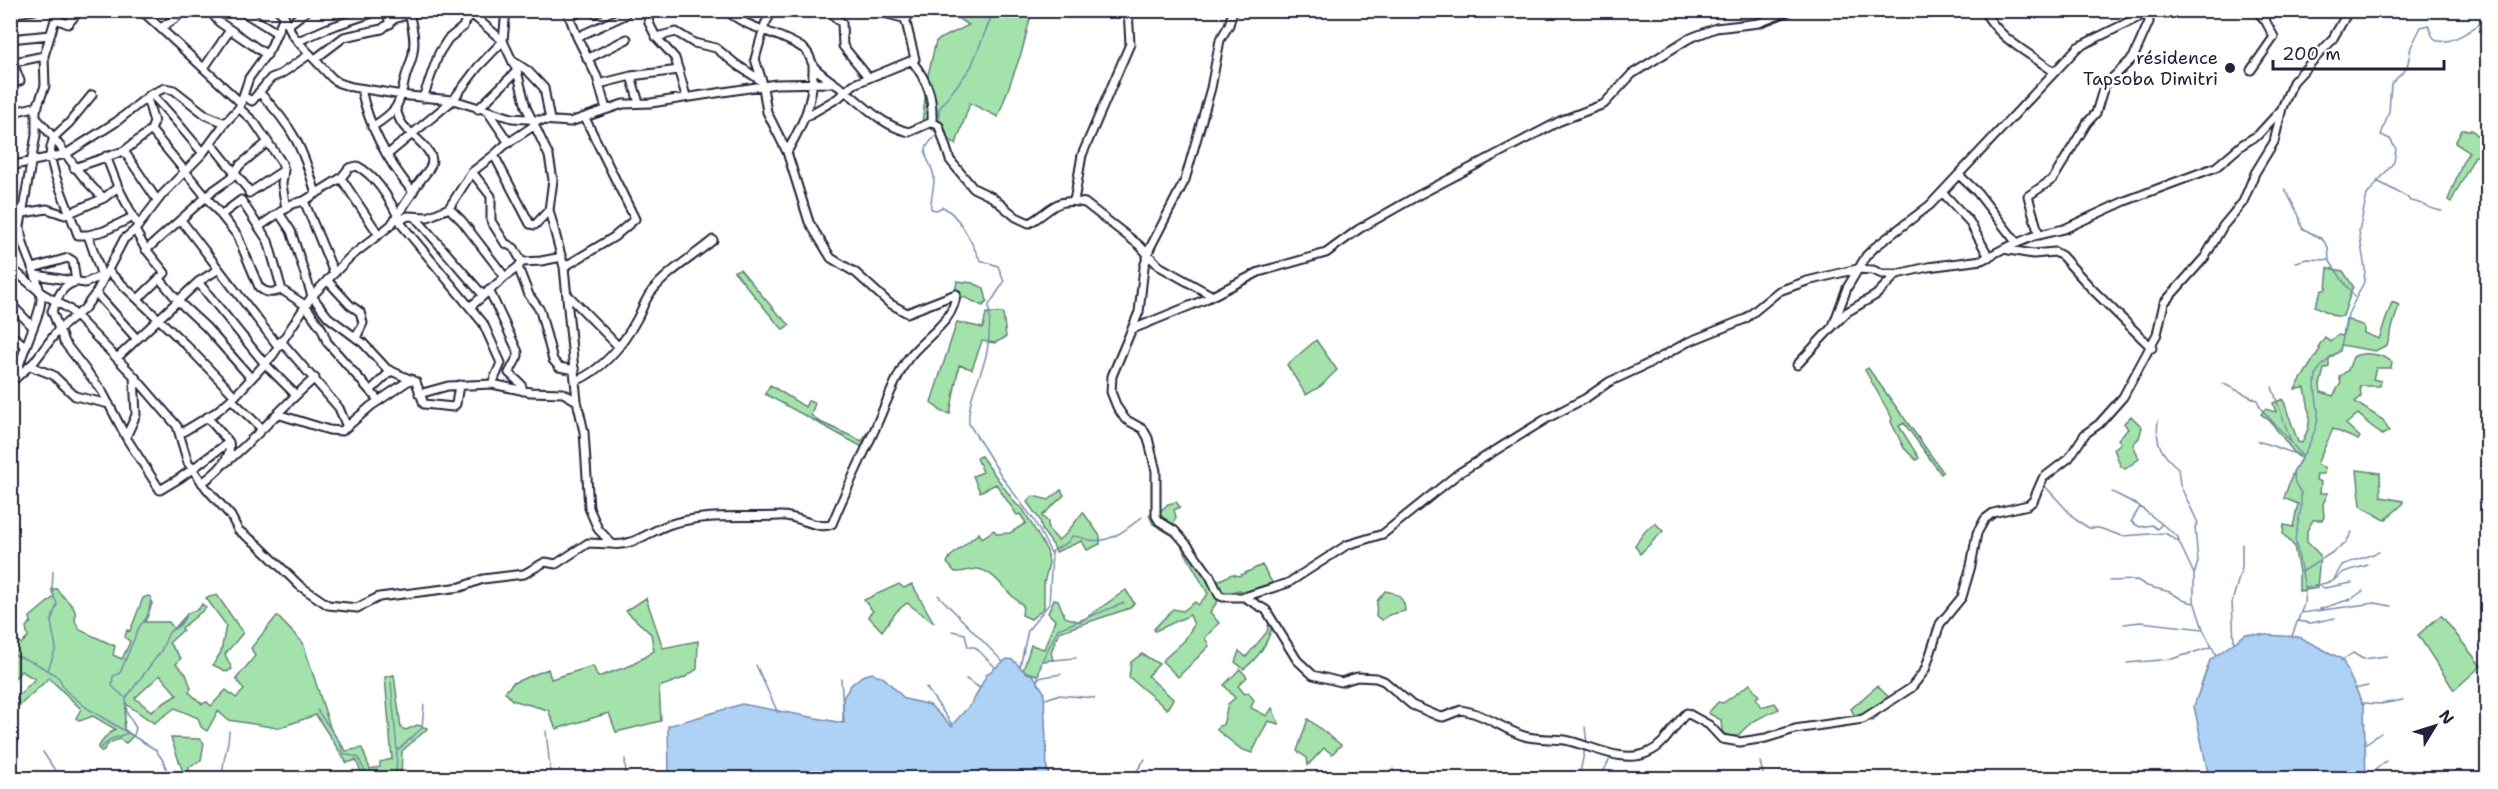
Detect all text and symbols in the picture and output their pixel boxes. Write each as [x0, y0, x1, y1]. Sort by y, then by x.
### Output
scale bar [2273, 33, 2444, 71]
text: 200 m [2282, 42, 2341, 66]
place label: résidence Tapsoba Dimitri [2083, 46, 2218, 91]
marker: résidence Tapsoba Dimitri [2223, 61, 2237, 75]
north arrow [2405, 696, 2465, 756]
text: N [2434, 706, 2459, 729]

